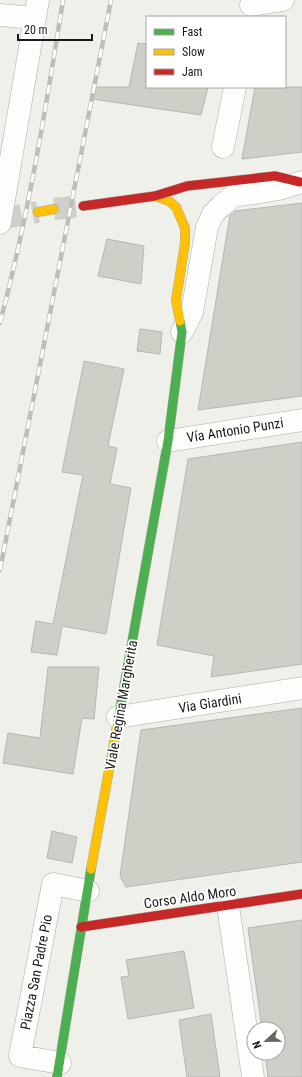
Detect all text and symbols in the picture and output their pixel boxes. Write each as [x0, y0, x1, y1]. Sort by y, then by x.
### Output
scale bar [18, 16, 92, 42]
legend [146, 16, 286, 88]
text: 20 m [24, 23, 48, 37]
text: Fast [182, 25, 203, 39]
text: Slow [182, 45, 205, 59]
text: Jam [182, 65, 203, 79]
street label: Vía Antonio Punzi [185, 414, 285, 446]
street label: Viale Regina Margherita [102, 639, 140, 771]
street label: Via Giardini [177, 690, 243, 716]
street label: Corso Aldo Moro [143, 883, 237, 911]
street label: Piazza San Padre Pio [17, 913, 55, 1031]
north arrow [246, 1021, 286, 1061]
text: N [250, 1039, 264, 1050]

